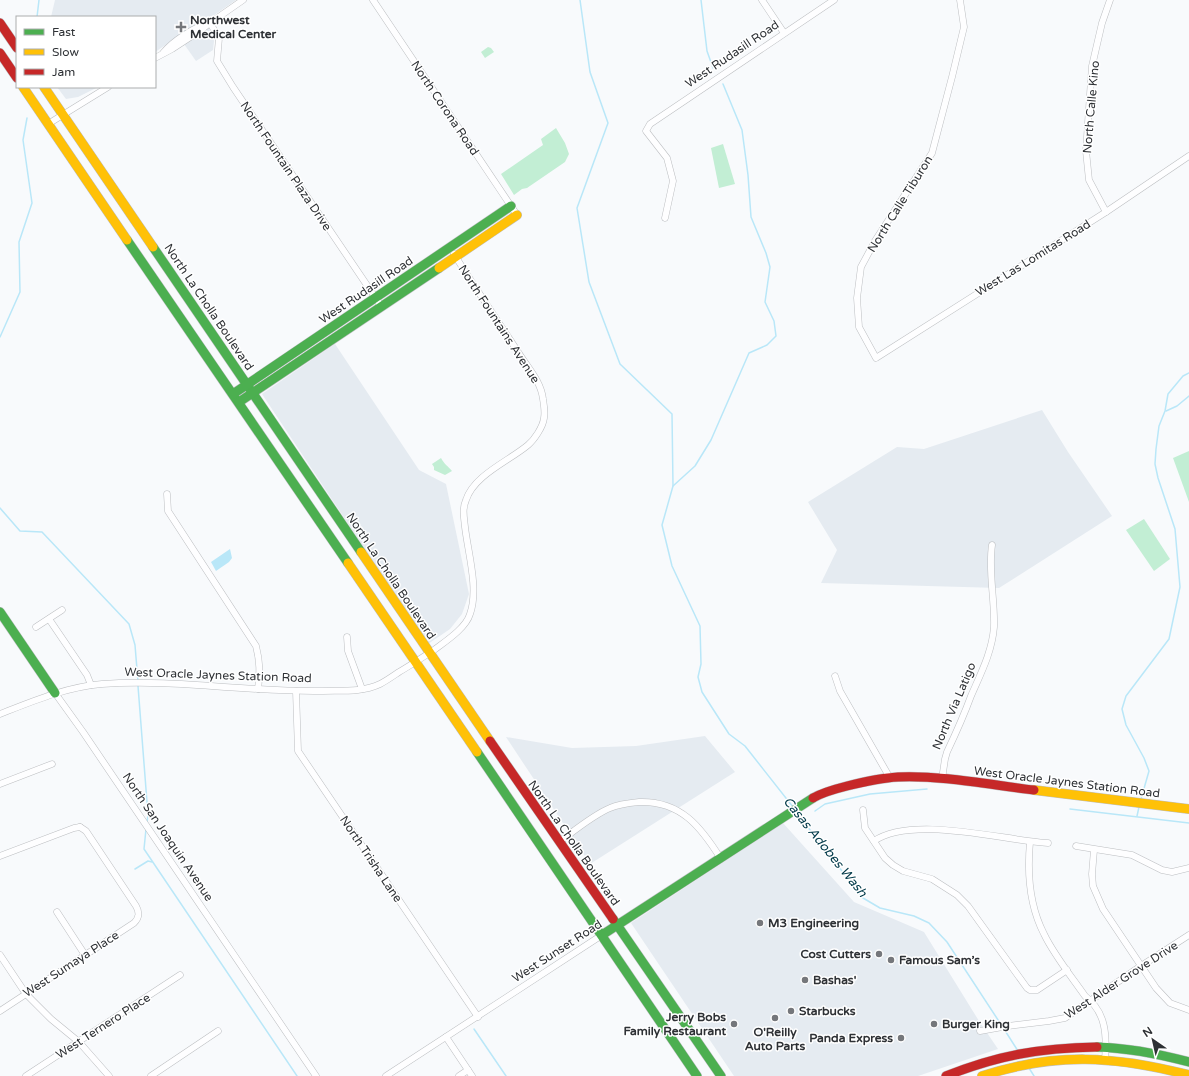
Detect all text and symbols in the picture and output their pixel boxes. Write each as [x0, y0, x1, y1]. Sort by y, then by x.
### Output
place label: Northwest Medical Center [190, 13, 276, 41]
legend [16, 16, 156, 88]
street label: West Rudasill Road [682, 17, 782, 91]
marker: Northwest Medical Center [175, 21, 187, 33]
text: Fast [52, 25, 76, 39]
text: Slow [52, 45, 79, 59]
street label: North Corona Road [408, 58, 482, 158]
street label: North Calle Kino [1080, 60, 1102, 154]
text: Jam [52, 65, 75, 79]
street label: North Fountain Plaza Drive [237, 99, 335, 233]
street label: North Calle Tiburon [865, 153, 935, 255]
street label: West Las Lomitas Road [973, 217, 1093, 299]
street label: North La Cholla Boulevard [161, 241, 257, 373]
street label: West Rudasill Road [316, 253, 416, 327]
street label: North Fountains Avenue [455, 262, 543, 386]
street label: North La Cholla Boulevard [343, 510, 439, 642]
street label: North Via Latigo [929, 660, 979, 752]
street label: West Oracle Jaynes Station Road [124, 665, 312, 685]
street label: West Oracle Jaynes Station Road [973, 764, 1161, 800]
street label: North San Joaquin Avenue [120, 770, 216, 904]
street label: North La Cholla Boulevard [525, 778, 623, 908]
water label: Casas Adobes Wash [780, 794, 871, 901]
street label: North Trisha Lane [337, 813, 405, 905]
place label: M3 Engineering [768, 916, 859, 931]
street label: West Sunset Road [510, 917, 604, 985]
marker: M3 Engineering [755, 918, 765, 928]
street label: West Sumaya Place [21, 928, 122, 1000]
street label: West Alder Grove Drive [1062, 938, 1180, 1022]
place label: Cost Cutters [800, 947, 871, 961]
marker: Cost Cutters [874, 949, 884, 959]
place label: Famous Sam’s [899, 953, 980, 967]
marker: Famous Sam’s [886, 955, 896, 965]
place label: Bashas' [813, 973, 857, 987]
marker: Bashas' [800, 975, 810, 985]
street label: West Ternero Place [53, 990, 153, 1062]
place label: Starbucks [799, 1004, 856, 1018]
marker: Starbucks [786, 1006, 796, 1016]
place label: Jerry Bobs Family Restaurant [624, 1010, 726, 1039]
marker: O'Reilly Auto Parts [770, 1013, 780, 1023]
place label: Burger King [942, 1017, 1010, 1032]
marker: Jerry Bobs Family Restaurant [729, 1019, 739, 1029]
marker: Burger King [929, 1019, 939, 1029]
north arrow [1133, 1020, 1173, 1060]
text: N [1140, 1024, 1155, 1040]
place label: O'Reilly Auto Parts [745, 1025, 805, 1053]
place label: Panda Express [809, 1031, 893, 1046]
marker: Panda Express [896, 1033, 906, 1043]

